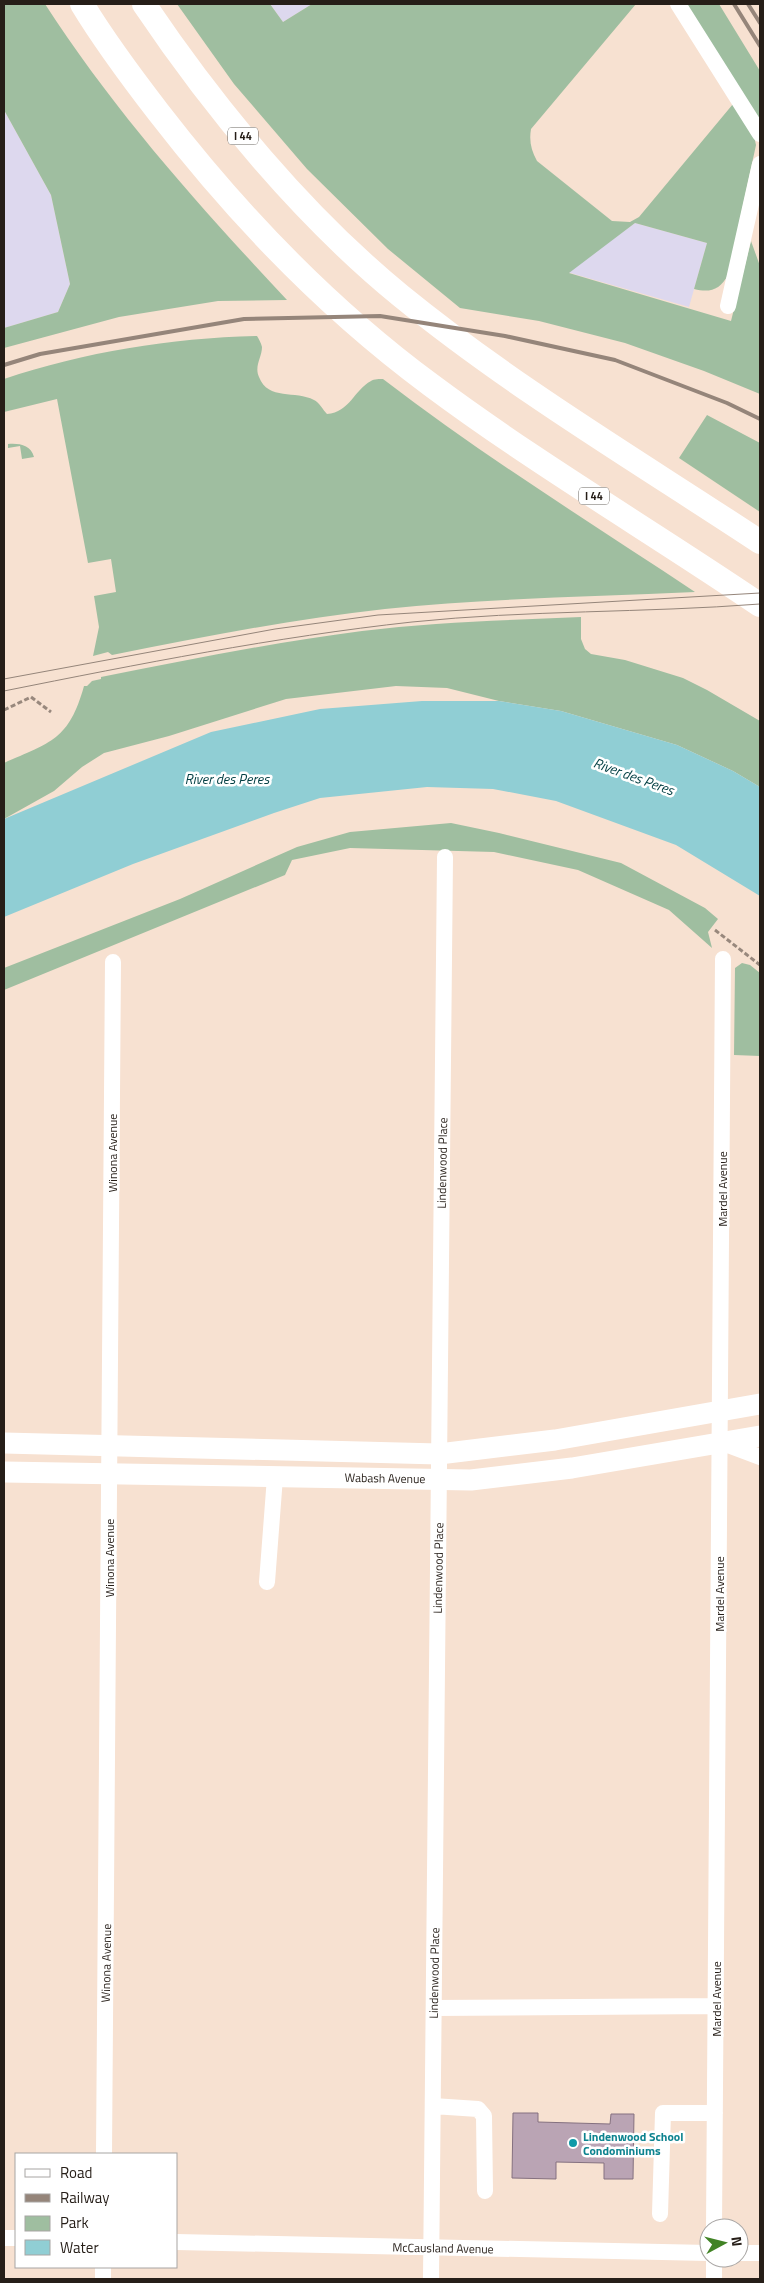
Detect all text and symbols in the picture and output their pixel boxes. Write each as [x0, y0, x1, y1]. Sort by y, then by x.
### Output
road number: I 44 [228, 128, 258, 144]
road number: I 44 [579, 488, 609, 504]
water label: River des Peres [591, 752, 678, 801]
water label: River des Peres [185, 768, 270, 789]
street label: Winona Avenue [103, 1114, 122, 1192]
street label: Lindenwood Place [432, 1117, 452, 1209]
street label: Mardel Avenue [713, 1151, 732, 1227]
street label: Wabash Avenue [344, 1468, 426, 1488]
street label: Winona Avenue [100, 1519, 119, 1597]
street label: Lindenwood Place [428, 1522, 448, 1614]
street label: Mardel Avenue [710, 1556, 729, 1632]
street label: Winona Avenue [96, 1923, 116, 2003]
street label: Lindenwood Place [424, 1927, 444, 2019]
street label: Mardel Avenue [707, 1961, 726, 2037]
place label: Lindenwood School Condominiums [583, 2127, 683, 2160]
marker: Lindenwood School Condominiums [567, 2137, 579, 2149]
legend [15, 2153, 178, 2268]
text: Road [60, 2161, 92, 2184]
text: Railway [60, 2186, 110, 2209]
text: Park [60, 2211, 89, 2234]
north arrow [699, 2218, 749, 2268]
text: N [726, 2235, 748, 2247]
text: Water [60, 2236, 99, 2259]
street label: McCausland Avenue [392, 2238, 494, 2258]

